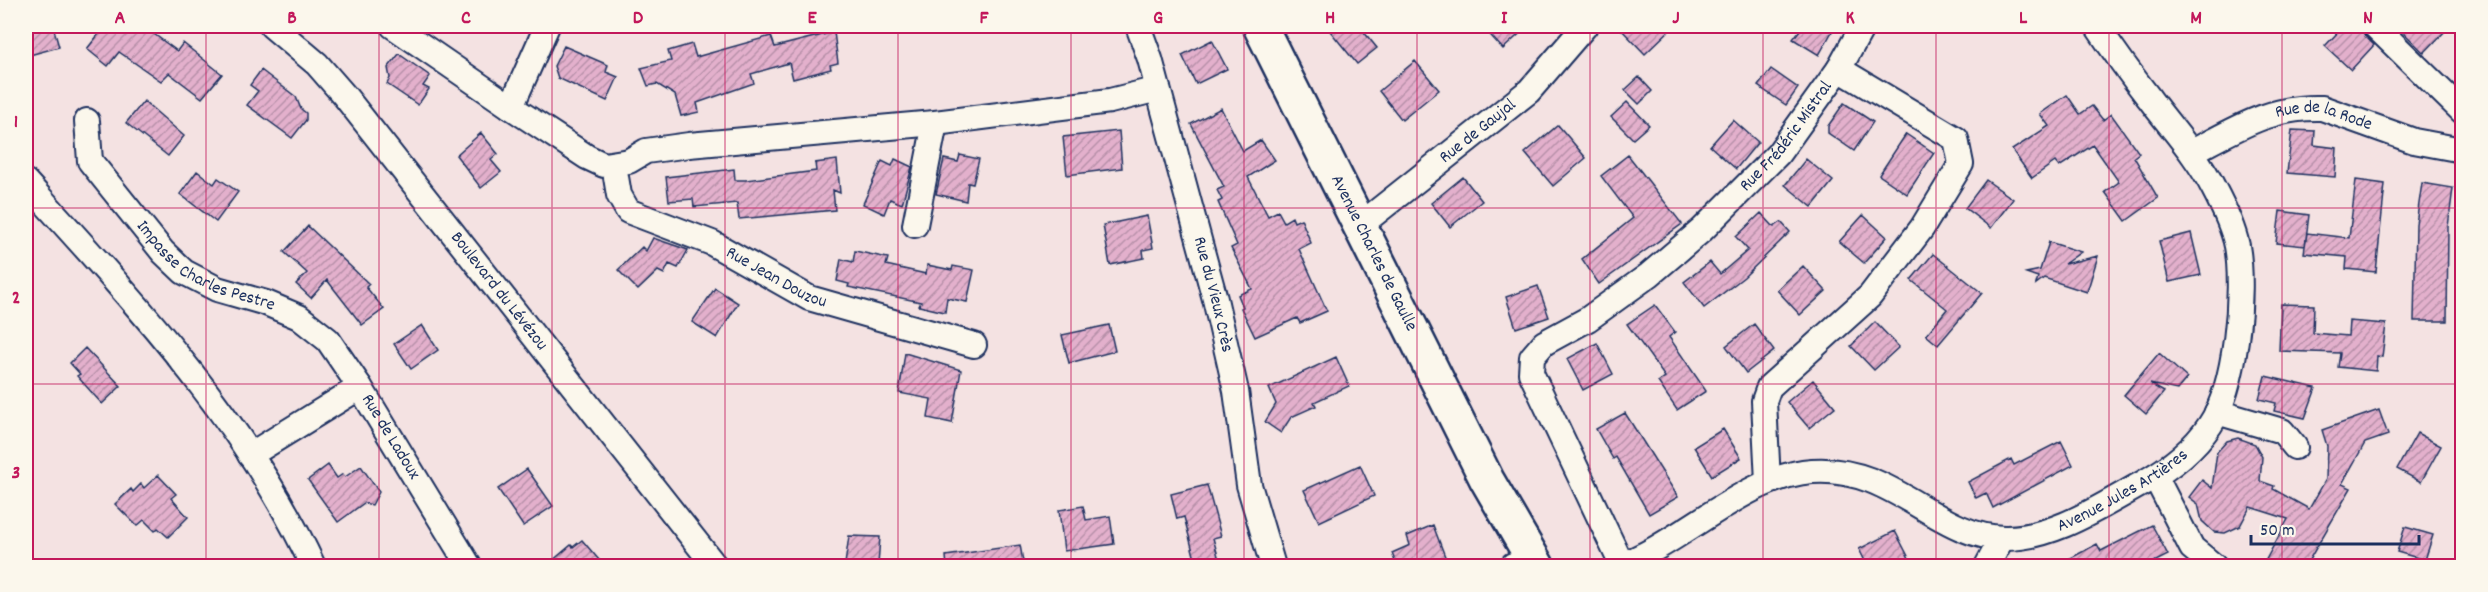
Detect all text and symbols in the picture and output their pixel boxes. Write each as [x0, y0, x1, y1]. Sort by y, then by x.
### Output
text: A [115, 5, 126, 33]
text: B [287, 5, 297, 33]
text: C [461, 5, 471, 33]
text: D [633, 5, 644, 33]
text: E [807, 5, 817, 33]
text: F [980, 5, 990, 33]
text: G [1153, 5, 1163, 33]
text: H [1325, 5, 1335, 33]
text: I [1501, 5, 1508, 33]
text: J [1672, 5, 1680, 33]
text: K [1845, 5, 1855, 33]
text: L [2019, 5, 2028, 33]
text: M [2190, 5, 2202, 33]
text: N [2363, 5, 2373, 33]
street label: Rue Frédéric Mistral [1734, 76, 1839, 198]
street label: Rue de Gaujal [1434, 93, 1522, 170]
street label: Rue de la Rode [2273, 95, 2376, 137]
text: 1 [14, 109, 18, 137]
street label: Avenue Charles de Gaulle [1324, 171, 1423, 336]
street label: Impasse Charles Pestre [130, 215, 279, 318]
street label: Boulevard du Lévézou [444, 227, 553, 356]
street label: Rue du Vieux Crès [1186, 234, 1239, 355]
street label: Rue Jean Douzou [721, 241, 829, 315]
text: 2 [12, 285, 20, 313]
street label: Rue de Ladoux [355, 389, 426, 485]
street label: Avenue Jules Artières [2054, 443, 2194, 539]
text: 3 [12, 460, 20, 488]
scale bar [2251, 508, 2419, 546]
text: 50 m [2260, 519, 2295, 544]

